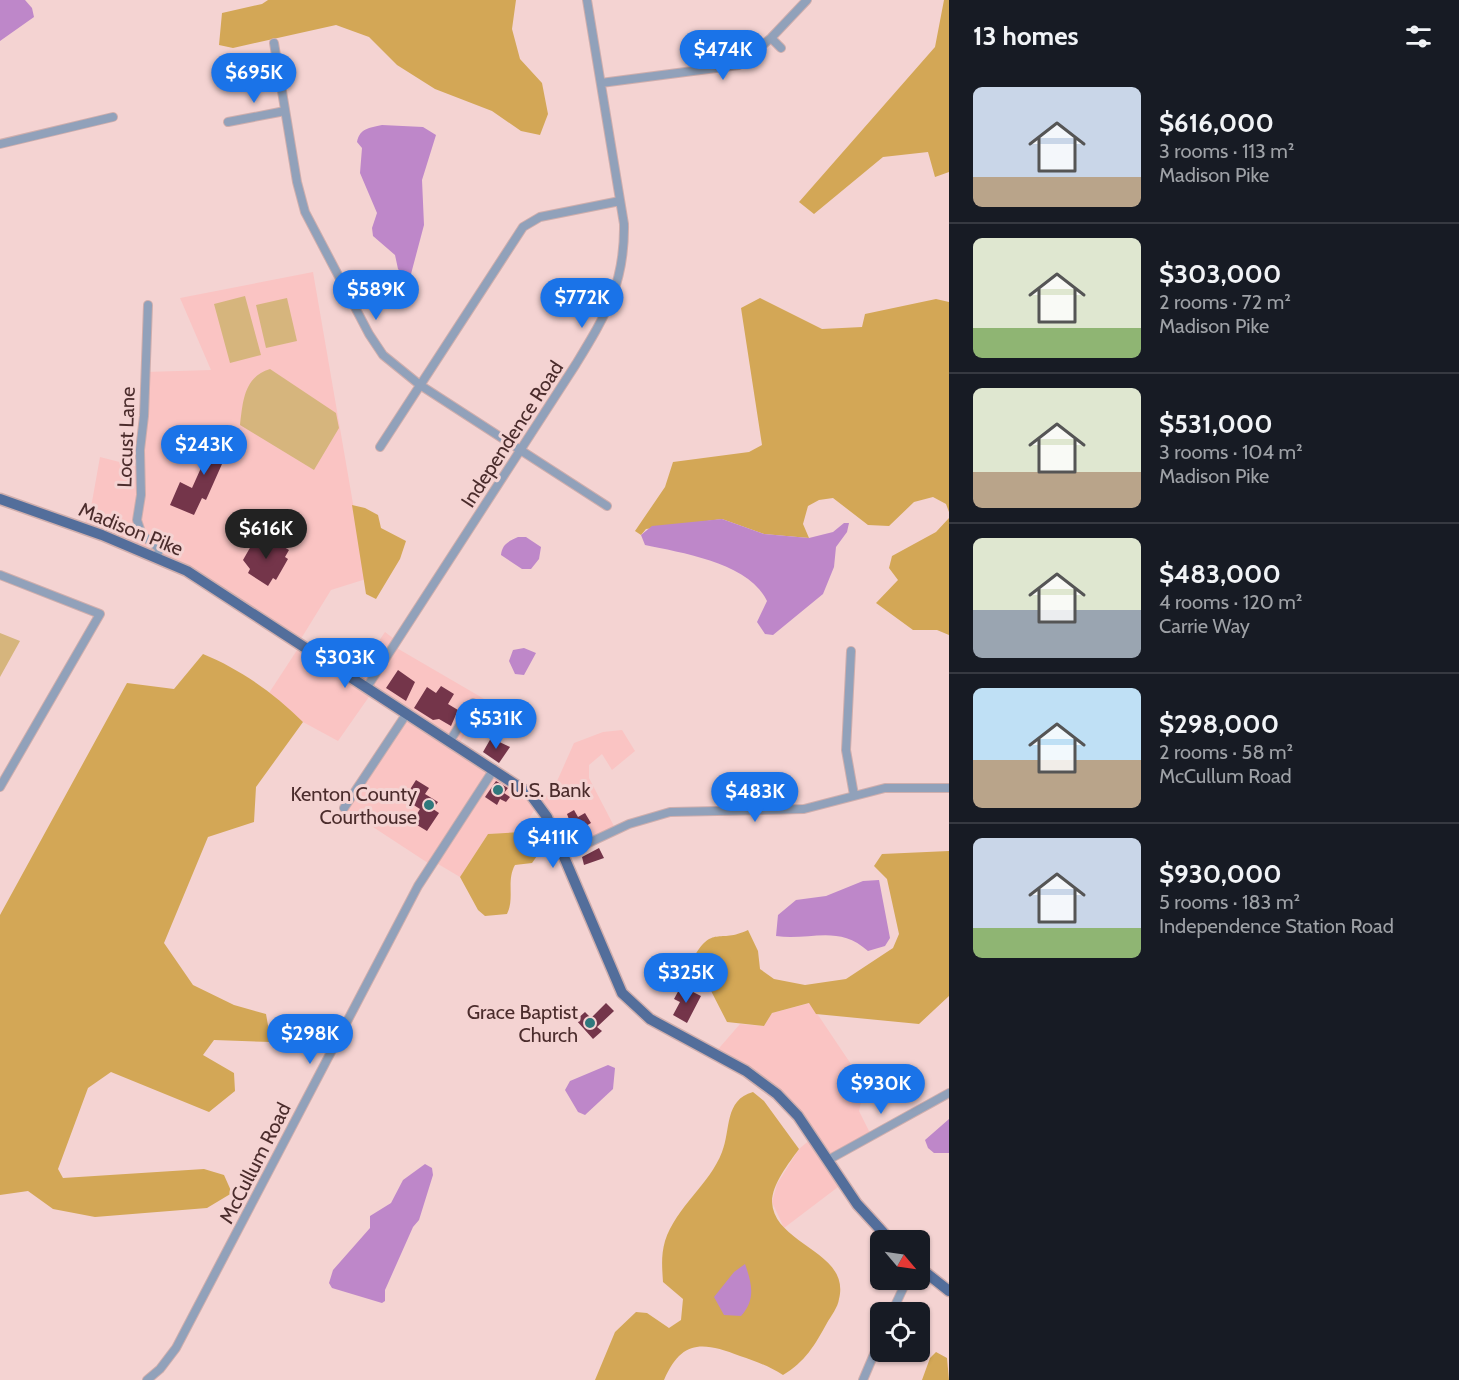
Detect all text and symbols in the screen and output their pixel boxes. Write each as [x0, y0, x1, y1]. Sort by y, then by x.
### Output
text: 13 homes [973, 20, 1079, 52]
icon: filters [1402, 20, 1435, 53]
pin: $474K [681, 30, 765, 81]
text: $474K [694, 37, 752, 61]
pin: $695K [212, 53, 296, 104]
text: $695K [225, 60, 283, 84]
text: $616,000 [1159, 107, 1274, 139]
icon: home [1021, 111, 1093, 183]
text: 3 rooms · 113 m² [1159, 139, 1295, 163]
text: Madison Pike [1159, 163, 1269, 187]
text: $303,000 [1159, 258, 1281, 290]
icon: home [1021, 262, 1093, 334]
pin: $589K [334, 270, 418, 321]
text: $589K [347, 277, 405, 301]
pin: $772K [540, 278, 624, 329]
text: $772K [554, 285, 610, 309]
text: 2 rooms · 72 m² [1159, 290, 1291, 314]
text: Madison Pike [1159, 314, 1269, 338]
street label: Independence Road [456, 356, 568, 512]
street label: Locust Lane [112, 386, 140, 488]
text: $531,000 [1159, 408, 1273, 440]
icon: home [1021, 412, 1093, 484]
pin: $243K [162, 425, 246, 476]
text: $243K [175, 432, 233, 456]
text: 3 rooms · 104 m² [1159, 440, 1303, 464]
text: Madison Pike [1159, 464, 1269, 488]
street label: Madison Pike [75, 497, 187, 561]
pin: $616K [224, 509, 308, 560]
text: $616K [239, 516, 293, 540]
text: $483,000 [1159, 558, 1281, 590]
icon: home [1021, 562, 1093, 634]
text: 4 rooms · 120 m² [1159, 590, 1302, 614]
text: Carrie Way [1159, 614, 1250, 638]
pin: $303K [303, 638, 387, 689]
text: $303K [315, 645, 375, 669]
pin: $531K [454, 699, 538, 750]
text: $531K [469, 706, 523, 730]
text: $298,000 [1159, 708, 1279, 740]
icon: home [1021, 712, 1093, 784]
text: 2 rooms · 58 m² [1159, 740, 1293, 764]
text: McCullum Road [1159, 764, 1292, 788]
pin: $483K [713, 772, 797, 823]
place label: U.S. Bank [510, 778, 590, 802]
text: $483K [725, 779, 785, 803]
place label: Kenton County Courthouse [290, 782, 417, 829]
marker: U.S. Bank [491, 783, 505, 797]
marker: Kenton County Courthouse [422, 798, 436, 812]
pin: $411K [511, 818, 595, 869]
text: $411K [527, 825, 579, 849]
text: $930,000 [1159, 858, 1282, 890]
icon: home [1021, 862, 1093, 934]
text: 5 rooms · 183 m² [1159, 890, 1300, 914]
text: Independence Station Road [1159, 914, 1394, 938]
pin: $325K [644, 953, 728, 1004]
text: $325K [658, 960, 714, 984]
place label: Grace Baptist Church [467, 1000, 578, 1047]
pin: $298K [268, 1014, 352, 1065]
marker: Grace Baptist Church [583, 1016, 597, 1030]
text: $298K [281, 1021, 339, 1045]
pin: $930K [839, 1064, 923, 1115]
text: $930K [851, 1071, 911, 1095]
street label: McCullum Road [214, 1098, 296, 1228]
north arrow [870, 1230, 930, 1290]
map controls [870, 1230, 930, 1362]
button: locate [870, 1302, 930, 1362]

